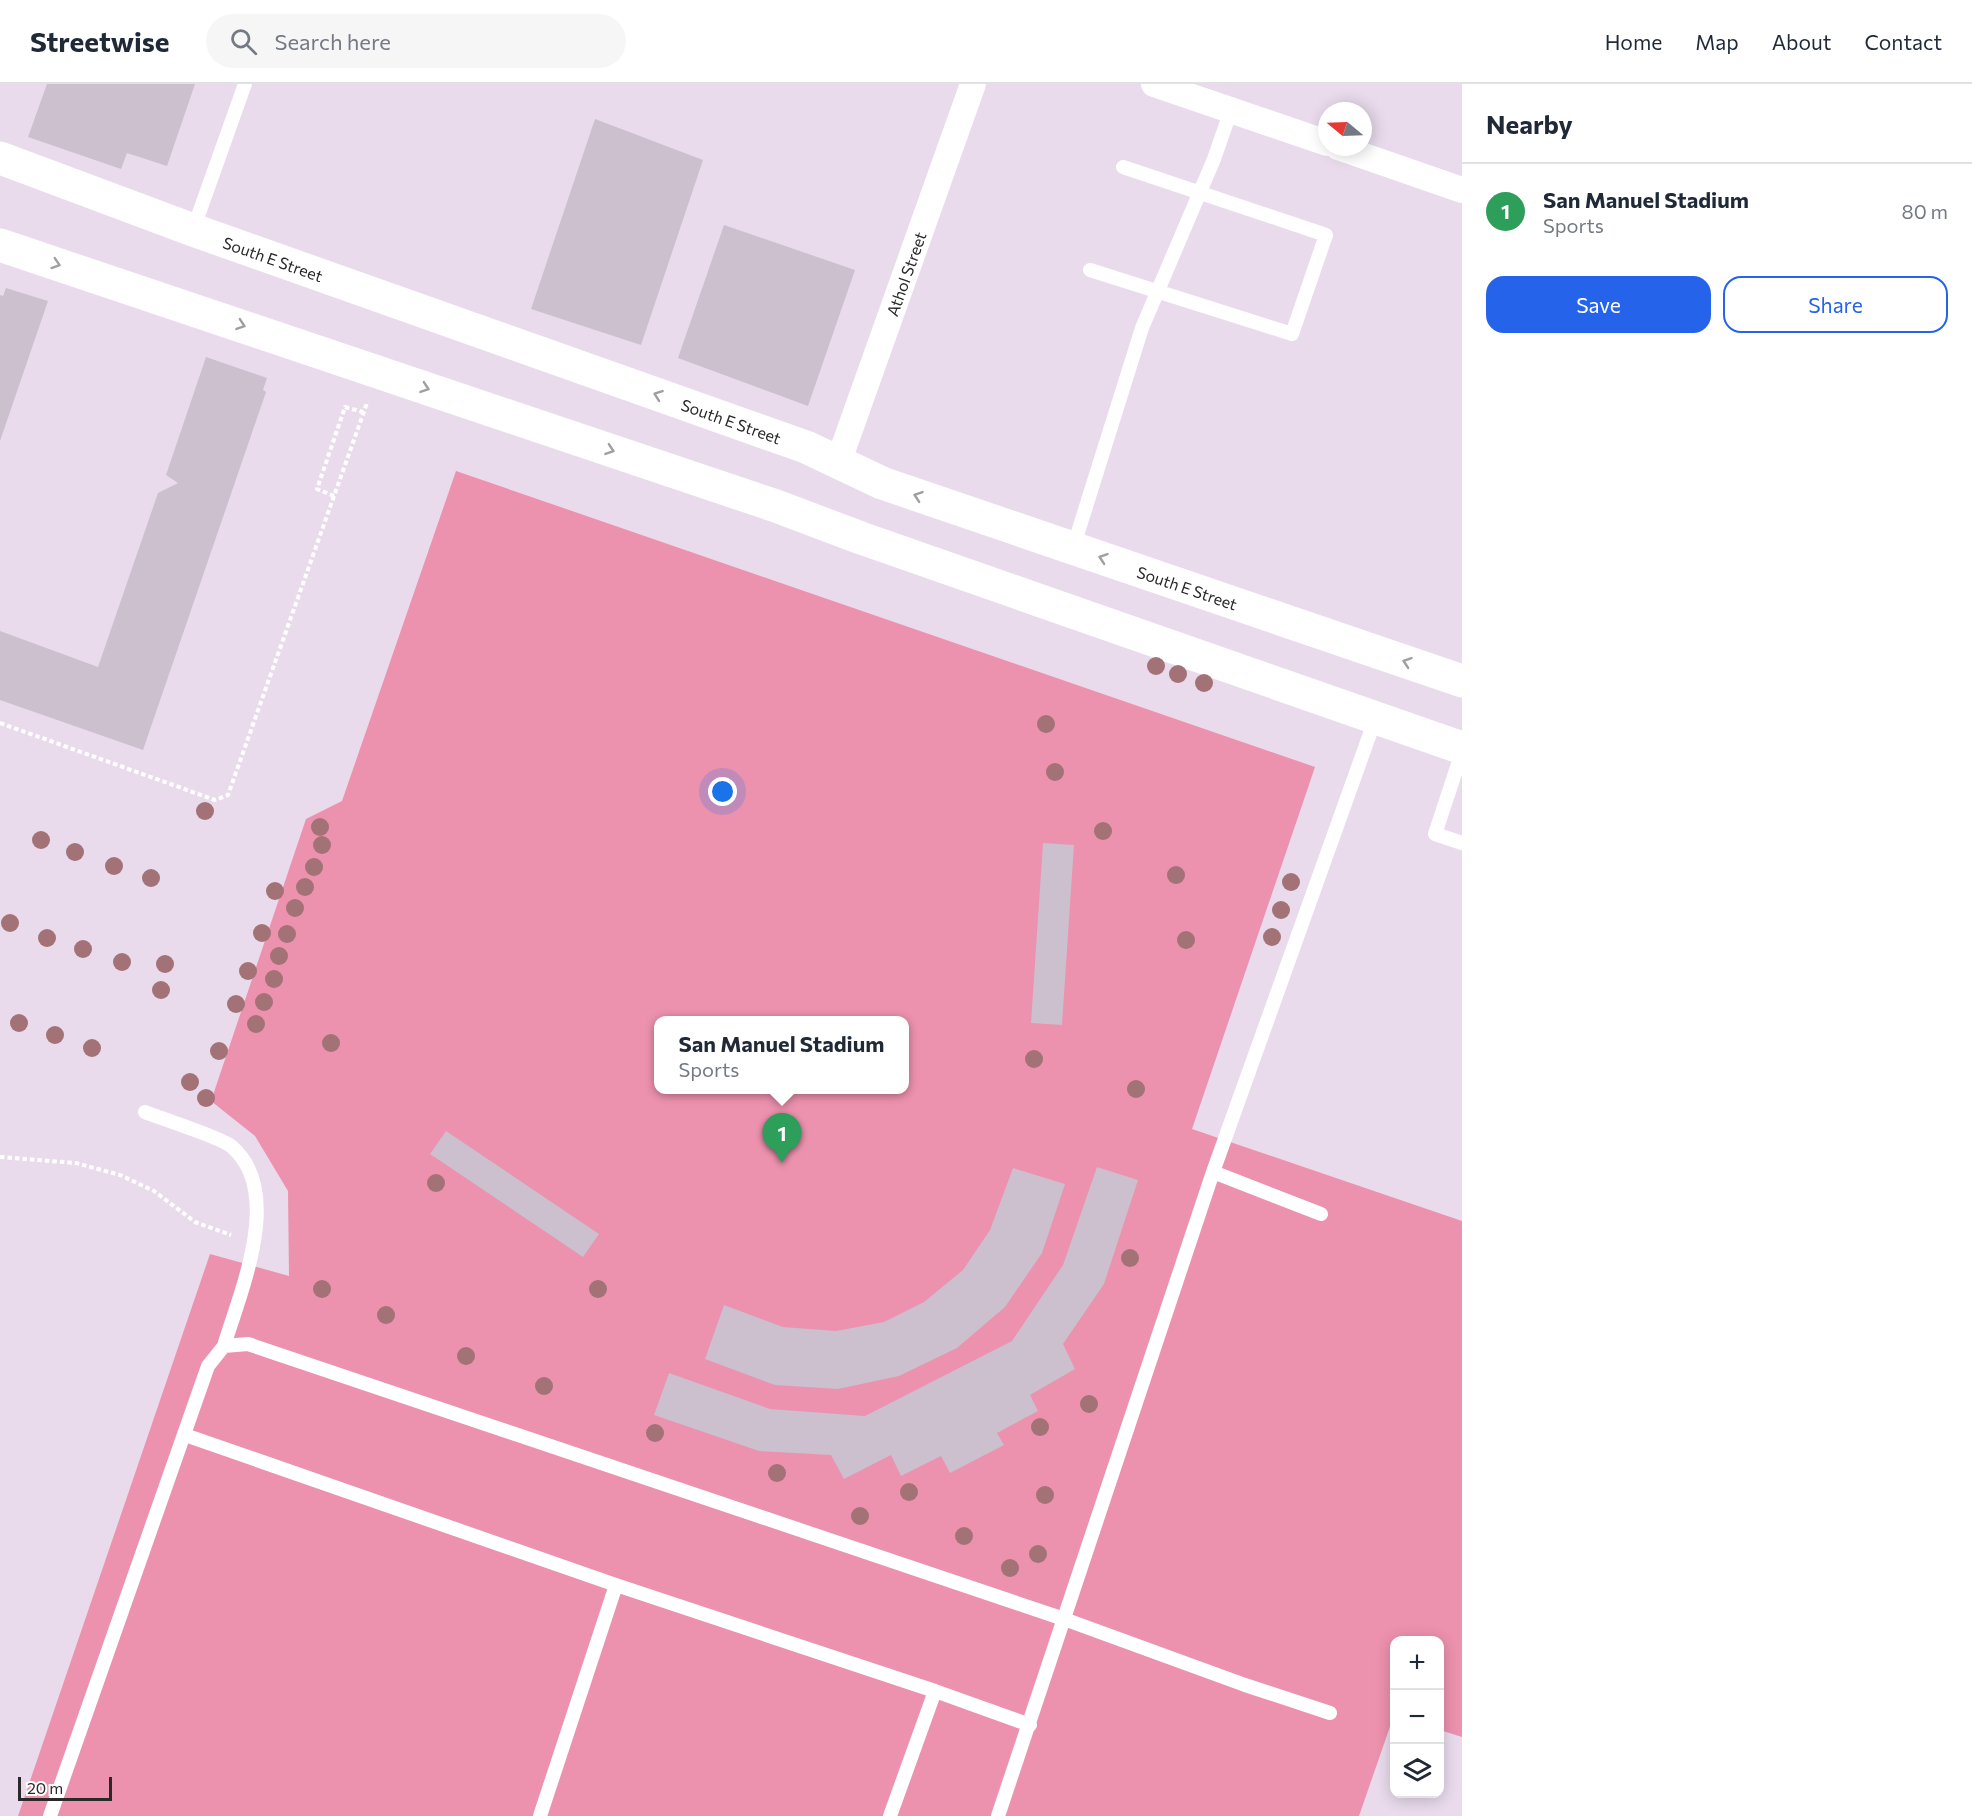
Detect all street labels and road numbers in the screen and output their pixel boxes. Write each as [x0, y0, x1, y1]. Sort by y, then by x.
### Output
street label: Athol Street [882, 229, 929, 318]
street label: South E Street [221, 232, 326, 285]
street label: South E Street [679, 394, 784, 447]
street label: South E Street [1135, 561, 1240, 613]

